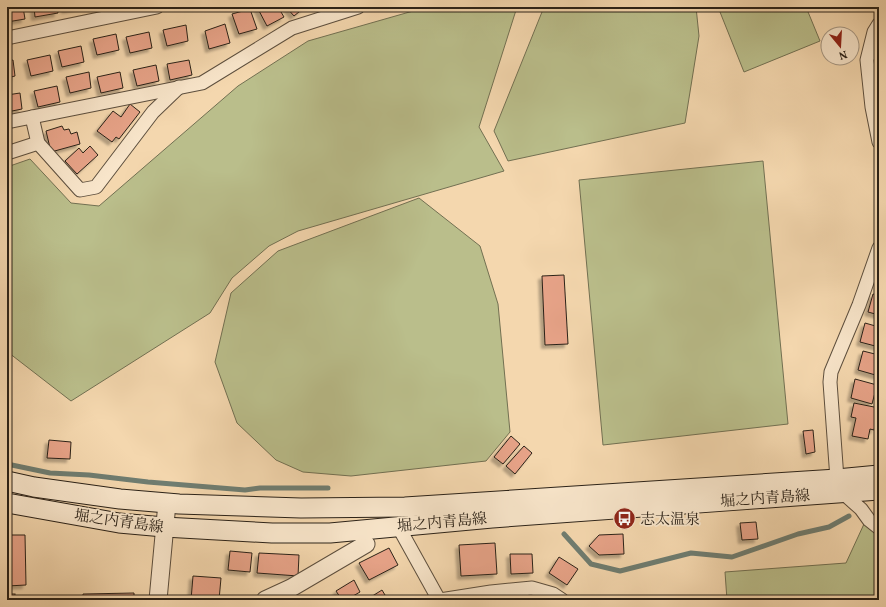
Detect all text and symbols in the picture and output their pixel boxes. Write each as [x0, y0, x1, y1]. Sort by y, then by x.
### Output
north arrow [820, 26, 860, 66]
text: N [837, 46, 849, 62]
street label: 堀之内青島線 [719, 486, 811, 513]
street label: 堀之内青島線 [73, 506, 165, 539]
bus stop icon: 志太温泉 [611, 506, 637, 532]
street label: 堀之内青島線 [396, 509, 488, 538]
place label: 志太温泉 [640, 510, 700, 531]

